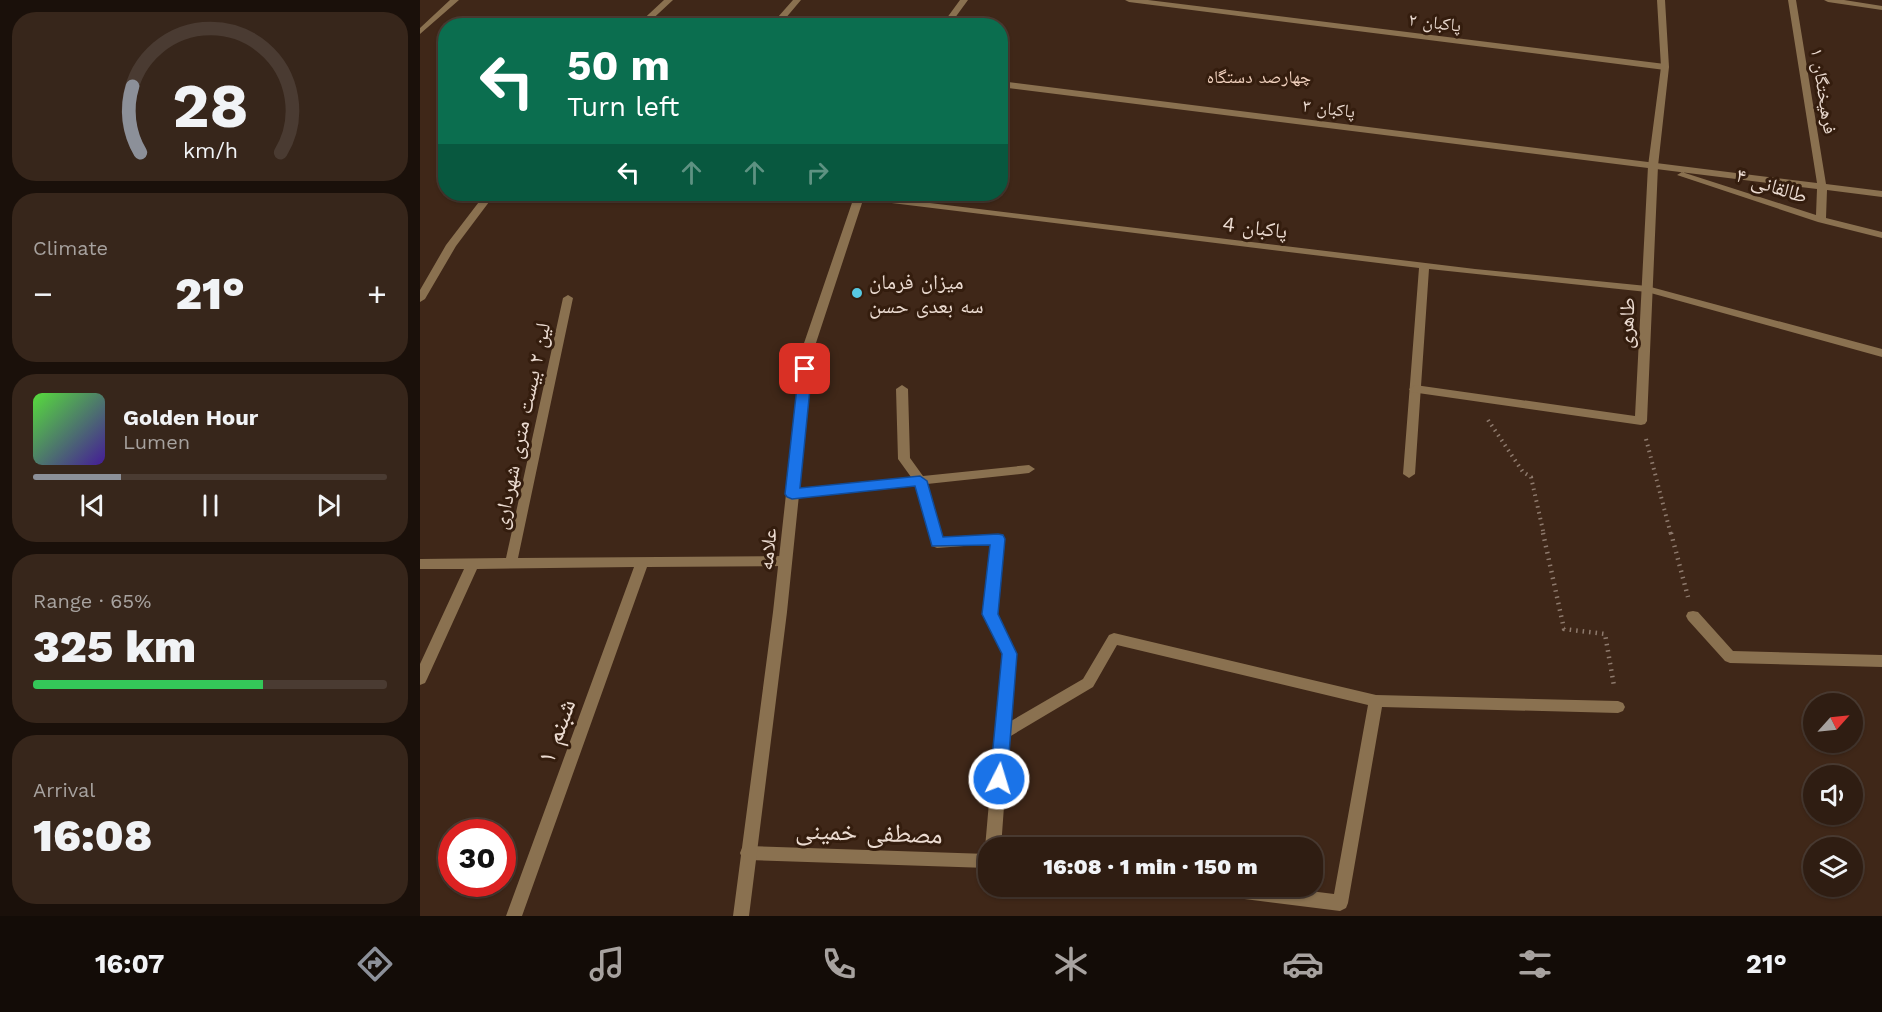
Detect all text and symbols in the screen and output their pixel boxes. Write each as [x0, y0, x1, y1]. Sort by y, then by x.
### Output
street label: پاکبان ۲ [1407, 8, 1462, 37]
text: 50 m [567, 41, 670, 90]
icon: left [468, 42, 546, 120]
street label: فرهیختگان ۱ [1806, 47, 1841, 136]
district label: چهارصد دستگاه [1207, 66, 1311, 87]
text: 28 [172, 70, 248, 143]
text: Turn left [567, 91, 679, 123]
street label: پاکبان ۳ [1301, 94, 1356, 123]
text: km/h [182, 139, 238, 164]
icon: left [612, 156, 645, 189]
icon: ahead [675, 156, 708, 189]
icon: ahead [738, 156, 771, 189]
icon: right [801, 156, 834, 189]
street label: طالقانی ۴ [1733, 162, 1811, 209]
street label: پاکبان 4 [1221, 211, 1289, 244]
text: Climate [33, 236, 108, 260]
text: 21° [175, 267, 245, 320]
place label: میزان فرمان سه بعدی حسن [869, 269, 984, 319]
text: − [33, 274, 53, 313]
text: + [367, 274, 387, 313]
marker: میزان فرمان سه بعدی حسن [850, 286, 864, 300]
street label: طاهری [1612, 297, 1640, 349]
street label: لین ۲ بیست متری شهرداری [487, 320, 556, 532]
pin [779, 343, 830, 394]
icon: arrive [788, 352, 821, 385]
text: Golden Hour [123, 405, 258, 430]
text: Lumen [123, 430, 190, 454]
icon: previous [76, 489, 109, 522]
icon: pause [194, 489, 227, 522]
icon: next [312, 489, 345, 522]
street label: علامه [752, 526, 782, 571]
text: Range · 65% [33, 589, 151, 613]
text: 325 km [33, 620, 196, 673]
north arrow [1803, 693, 1863, 753]
map controls [1803, 693, 1863, 897]
street label: شبنم ۱ [531, 695, 583, 768]
position arrow [967, 747, 1031, 811]
button: sound [1803, 765, 1863, 825]
text: Arrival [33, 778, 95, 802]
text: 16:08 [33, 809, 152, 862]
street label: مصطفی خمینی [795, 814, 943, 851]
speed limit sign: 30 [438, 819, 516, 897]
button: layers [1803, 837, 1863, 897]
text: 16:08 · 1 min · 150 m [1043, 854, 1258, 879]
icon: directions [354, 943, 396, 985]
icon: music [586, 943, 628, 985]
icon: phone [818, 943, 860, 985]
icon: climate [1050, 943, 1092, 985]
icon: car [1282, 943, 1324, 985]
icon: filters [1514, 943, 1556, 985]
text: 16:07 [95, 948, 164, 980]
text: 21° [1746, 948, 1787, 980]

